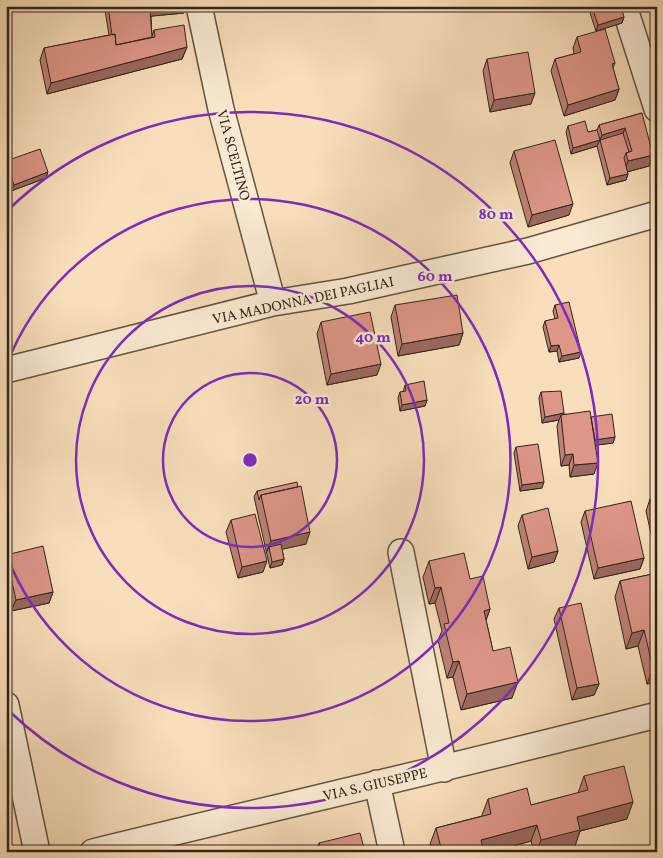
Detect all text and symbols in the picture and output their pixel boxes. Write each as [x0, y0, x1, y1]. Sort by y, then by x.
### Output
street label: VIA SCELTINO [211, 108, 254, 203]
text: 80 m [479, 205, 514, 226]
text: 60 m [418, 267, 453, 288]
street label: VIA MADONNA DEI PAGLIAI [211, 273, 396, 330]
text: 40 m [355, 328, 391, 349]
text: 20 m [295, 390, 330, 411]
centre of rings [241, 451, 259, 469]
street label: VIA S. GIUSEPPE [321, 764, 429, 807]

